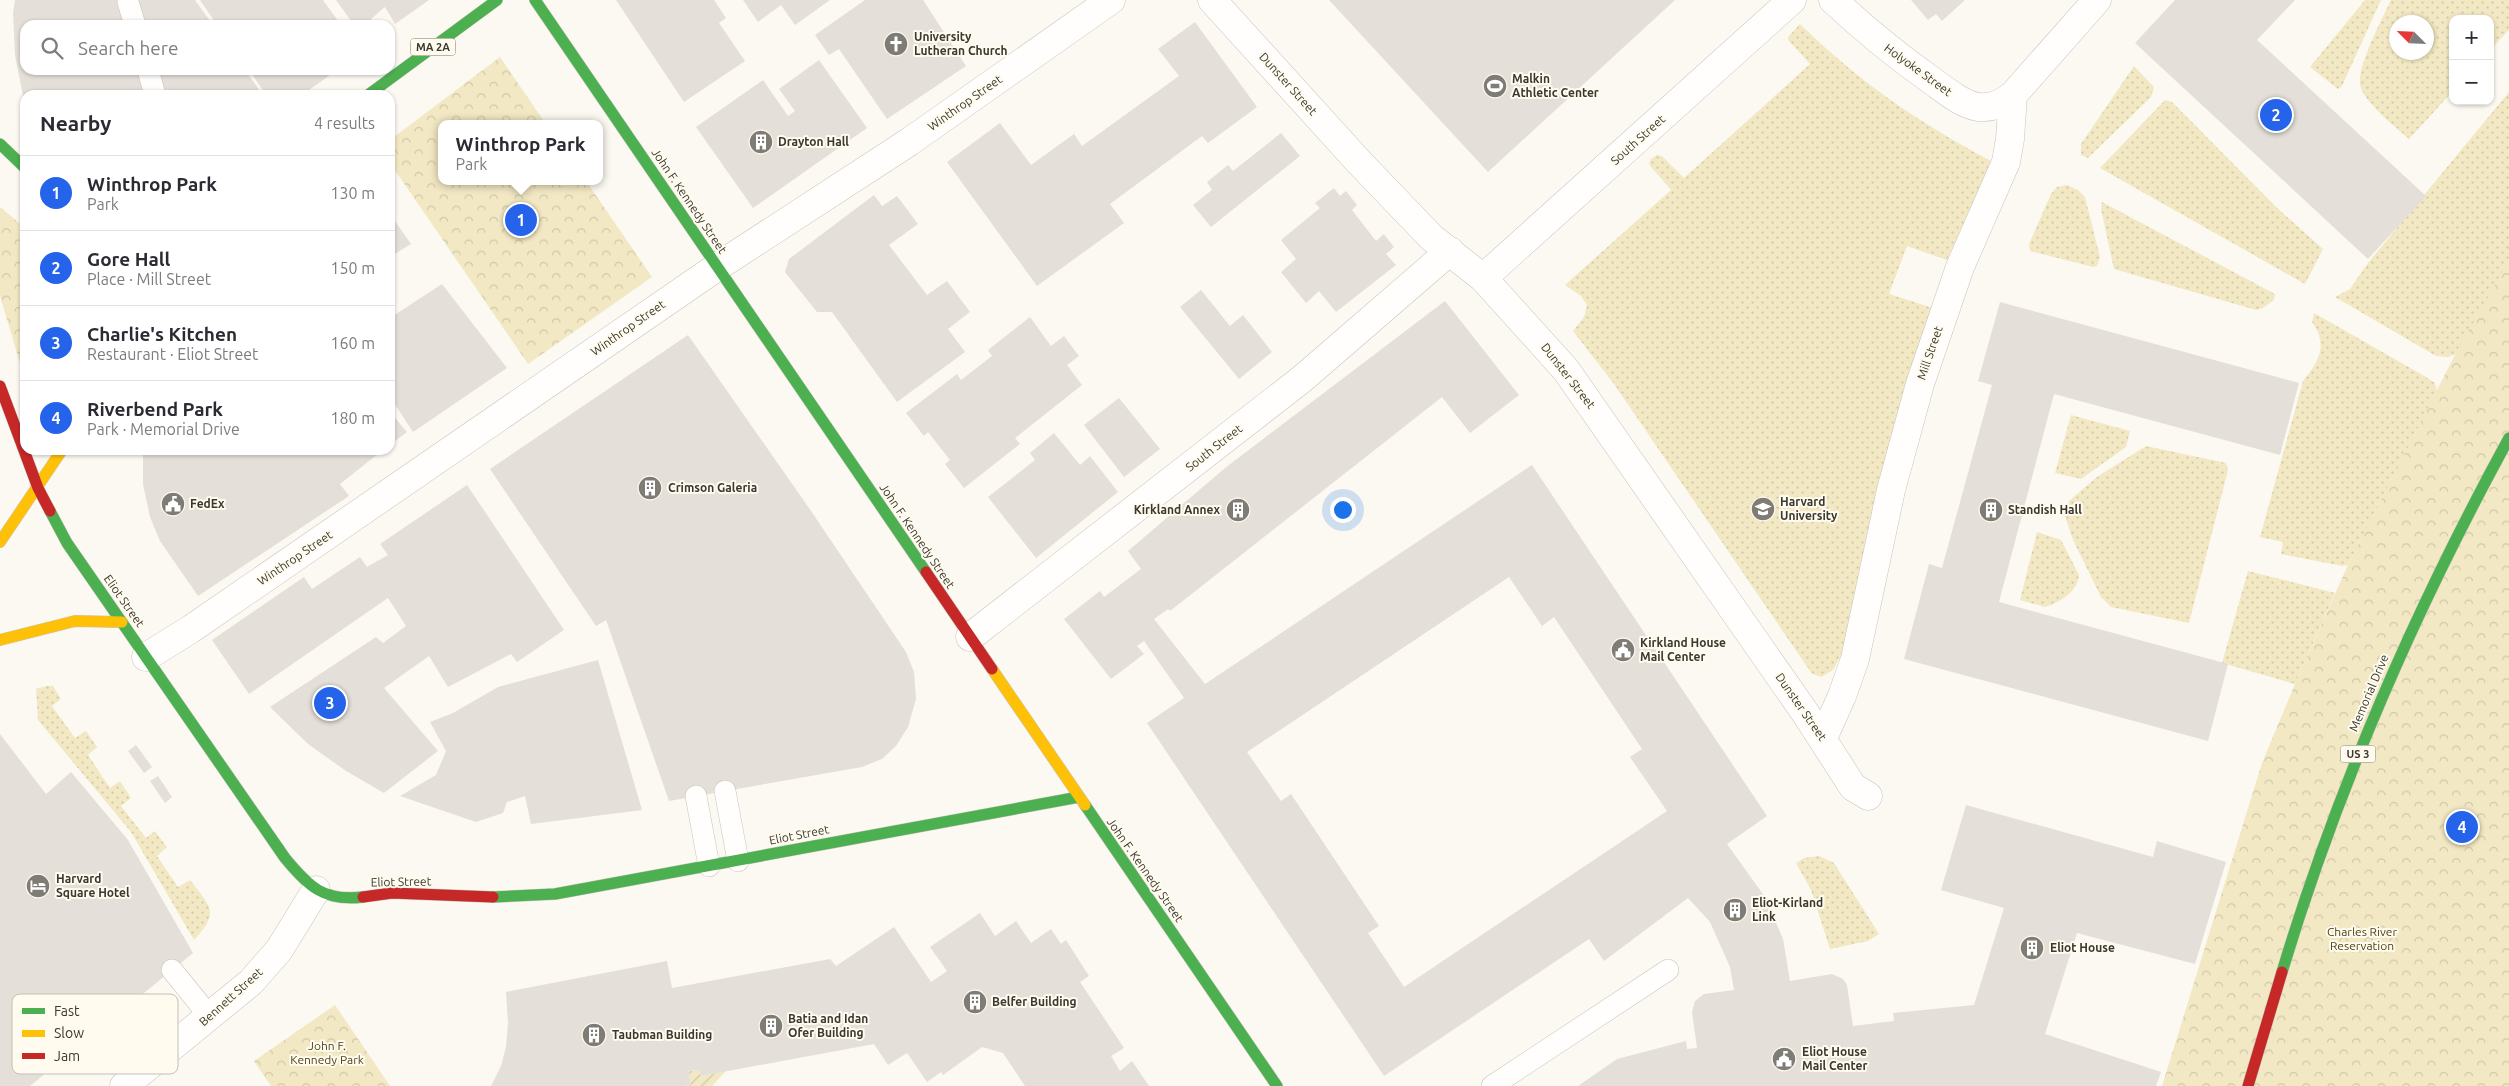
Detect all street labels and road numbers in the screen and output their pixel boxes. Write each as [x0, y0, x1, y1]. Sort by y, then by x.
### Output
road number: MA 2A [410, 38, 456, 56]
street label: Holyoke Street [1882, 41, 1955, 99]
street label: Dunster Street [1257, 50, 1320, 118]
street label: Winthrop Street [925, 72, 1005, 133]
street label: South Street [1608, 112, 1667, 167]
street label: John F. Kennedy Street [649, 146, 730, 256]
street label: Winthrop Street [588, 297, 668, 358]
street label: Mill Street [1914, 324, 1945, 381]
street label: Dunster Street [1539, 340, 1598, 411]
street label: South Street [1183, 421, 1245, 474]
street label: John F. Kennedy Street [877, 481, 958, 591]
street label: Winthrop Street [255, 528, 335, 587]
street label: Eliot Street [102, 572, 147, 630]
street label: Memorial Drive [2346, 652, 2391, 733]
street label: Dunster Street [1773, 670, 1830, 743]
road number: US 3 [2340, 746, 2376, 762]
street label: John F. Kennedy Street [1105, 815, 1186, 924]
street label: Eliot Street [768, 822, 830, 847]
street label: Eliot Street [370, 874, 432, 889]
street label: Bennett Street [196, 965, 265, 1028]

